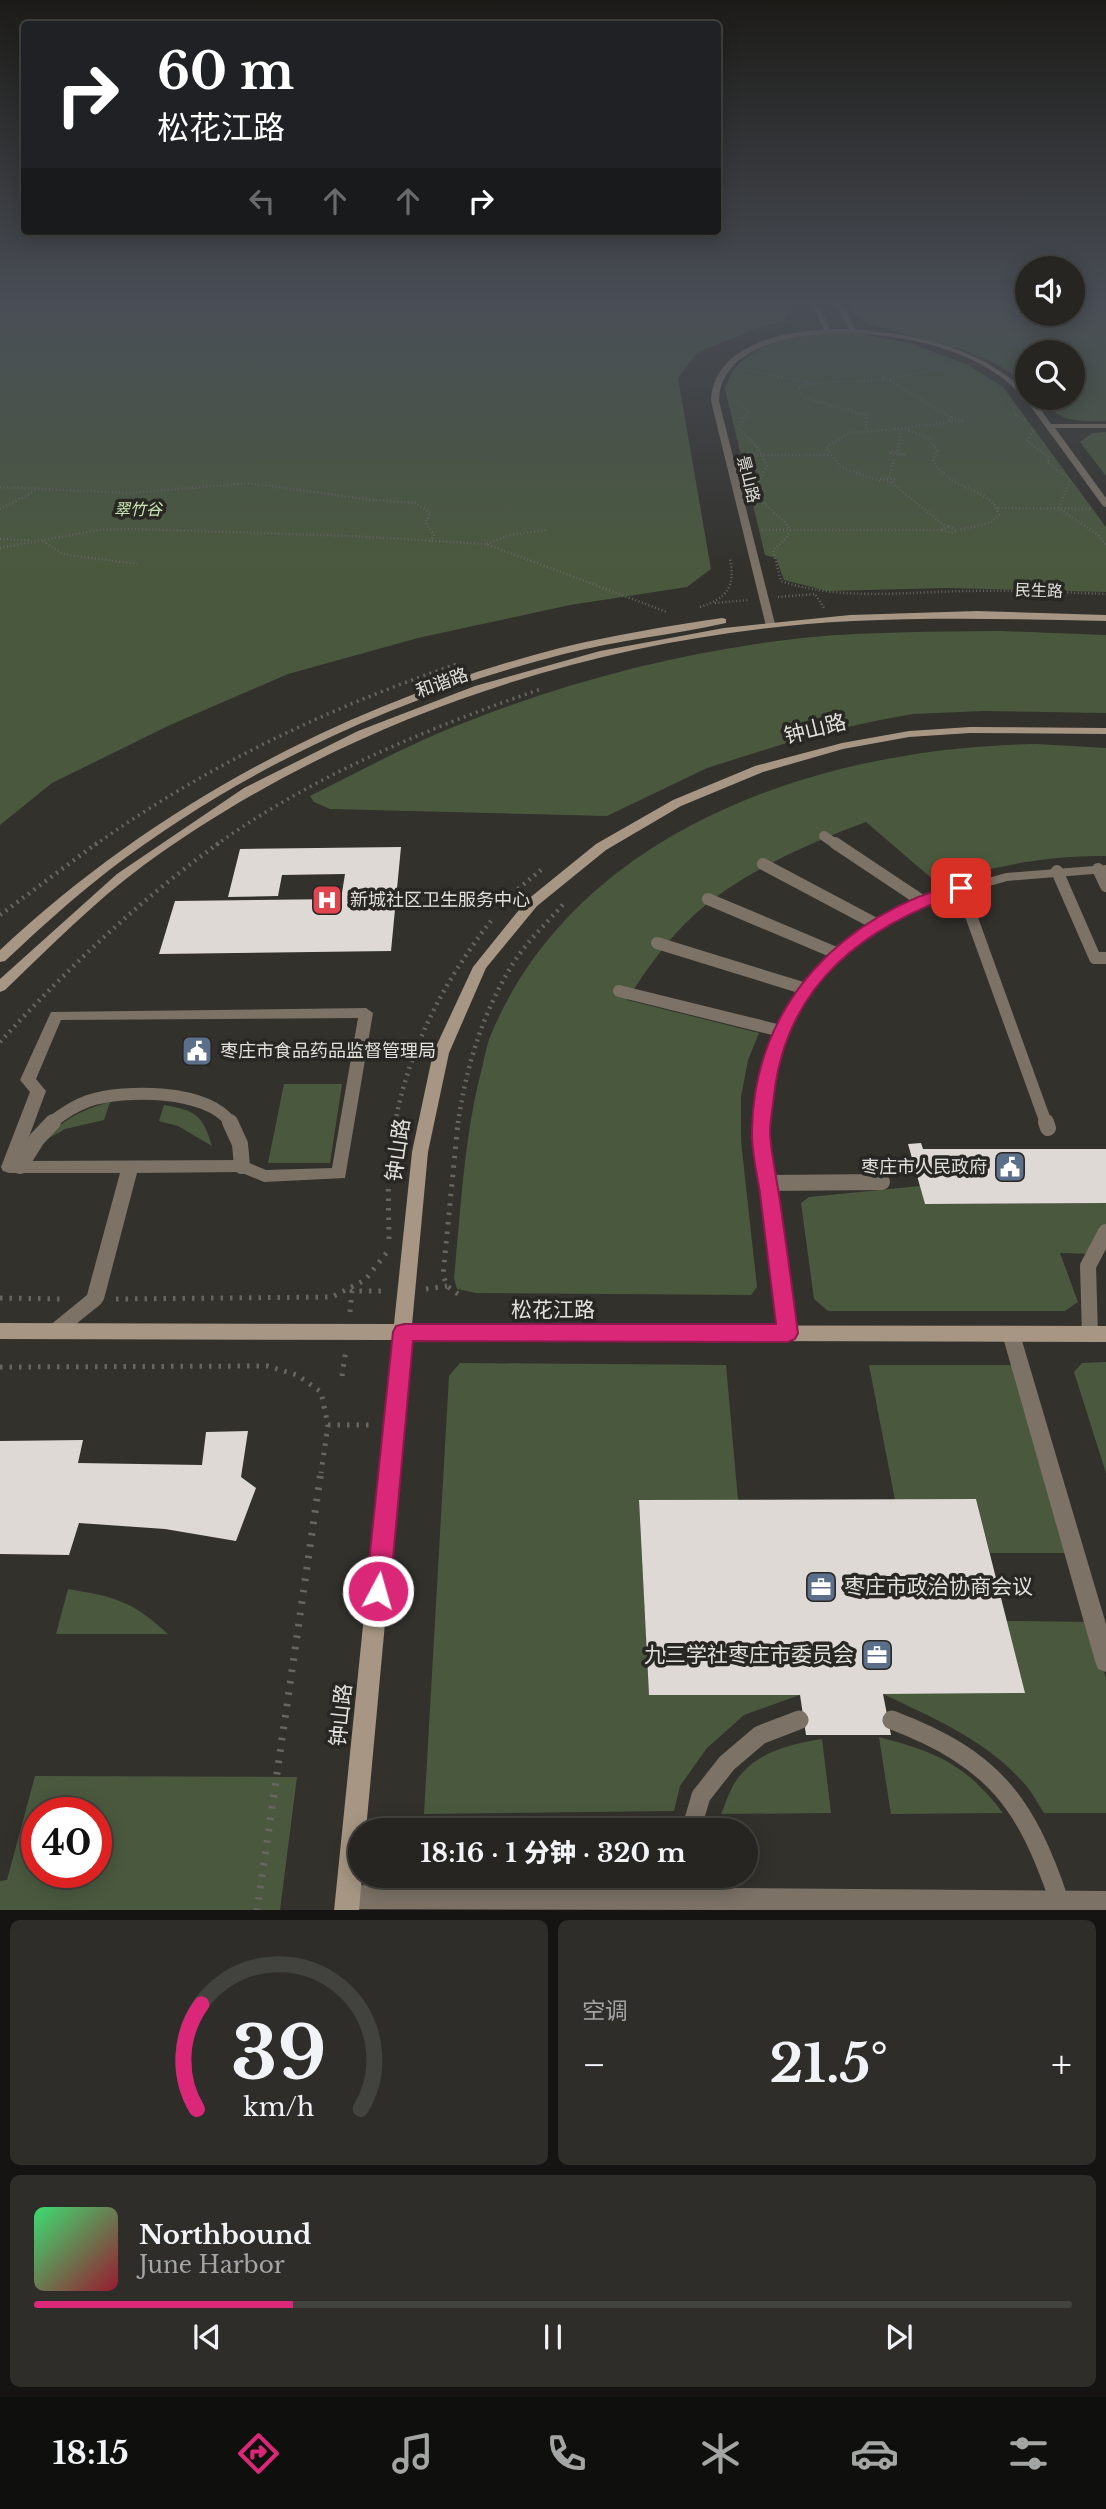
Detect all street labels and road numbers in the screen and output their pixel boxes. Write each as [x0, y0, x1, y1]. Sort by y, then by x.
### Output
street label: 景山路 [733, 453, 765, 505]
street label: 民生路 [1015, 579, 1063, 601]
street label: 和谐路 [413, 663, 471, 703]
street label: 钟山路 [781, 709, 849, 749]
street label: 钟山路 [381, 1117, 415, 1183]
street label: 松花江路 [511, 1297, 595, 1323]
street label: 钟山路 [325, 1682, 357, 1748]

